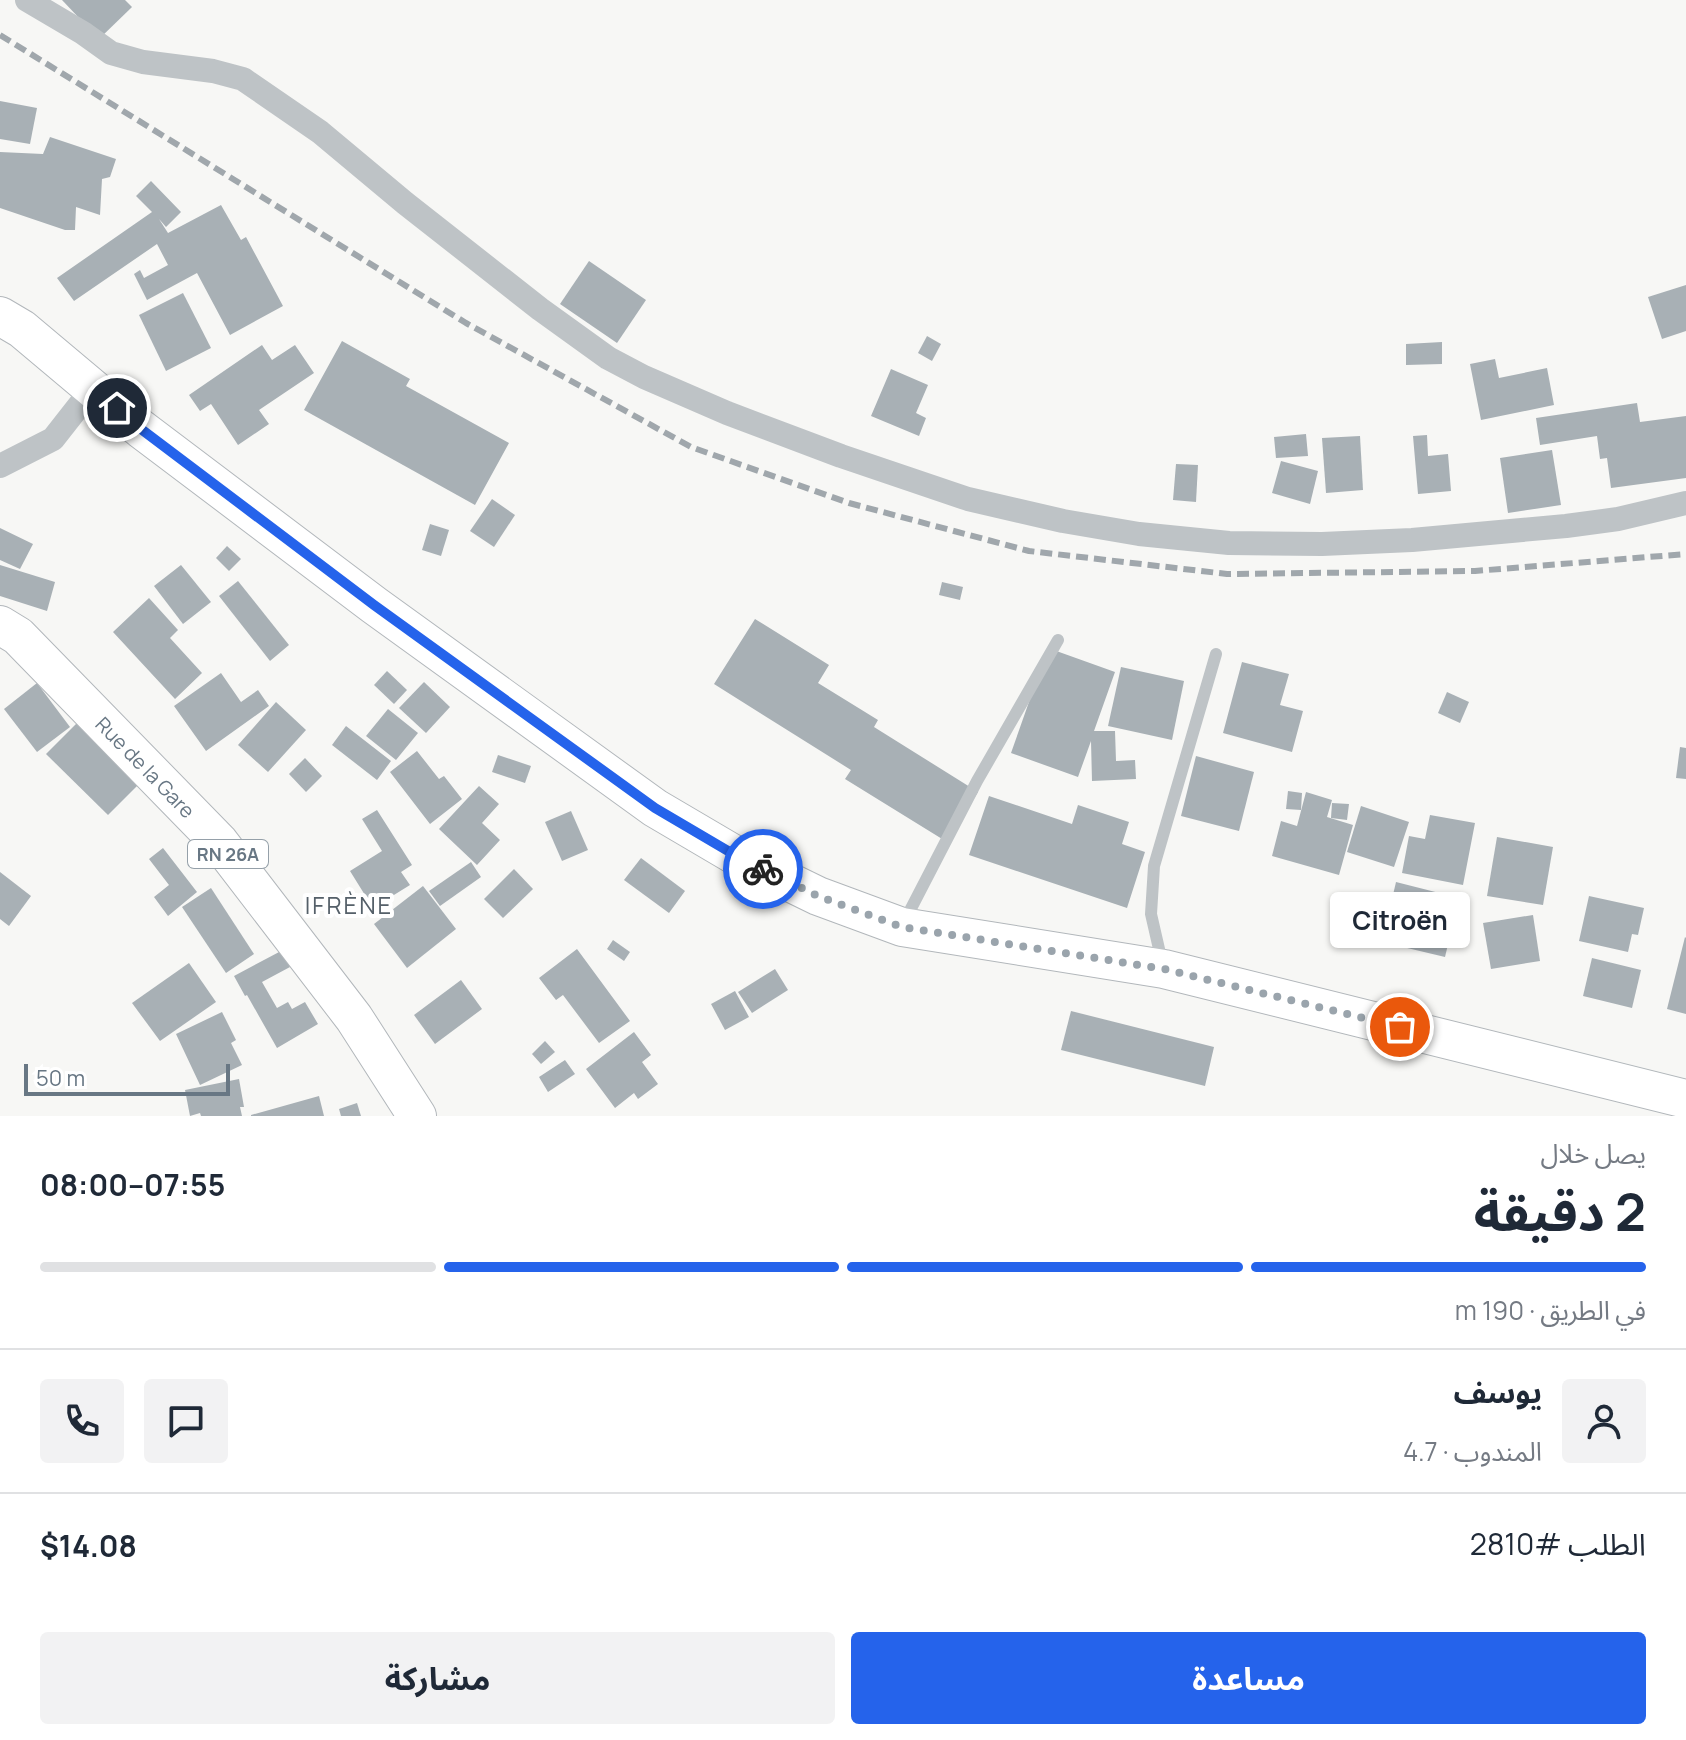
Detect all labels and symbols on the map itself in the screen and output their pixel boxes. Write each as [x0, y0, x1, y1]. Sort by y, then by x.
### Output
pin [83, 374, 151, 442]
street label: Rue de la Gare [90, 710, 201, 823]
courier [723, 829, 803, 909]
road number: RN 26A [188, 840, 268, 868]
district label: IFRÈNE [305, 888, 393, 921]
callout: Citroën [1330, 891, 1470, 947]
pin [1366, 993, 1434, 1061]
scale bar [24, 1060, 230, 1096]

